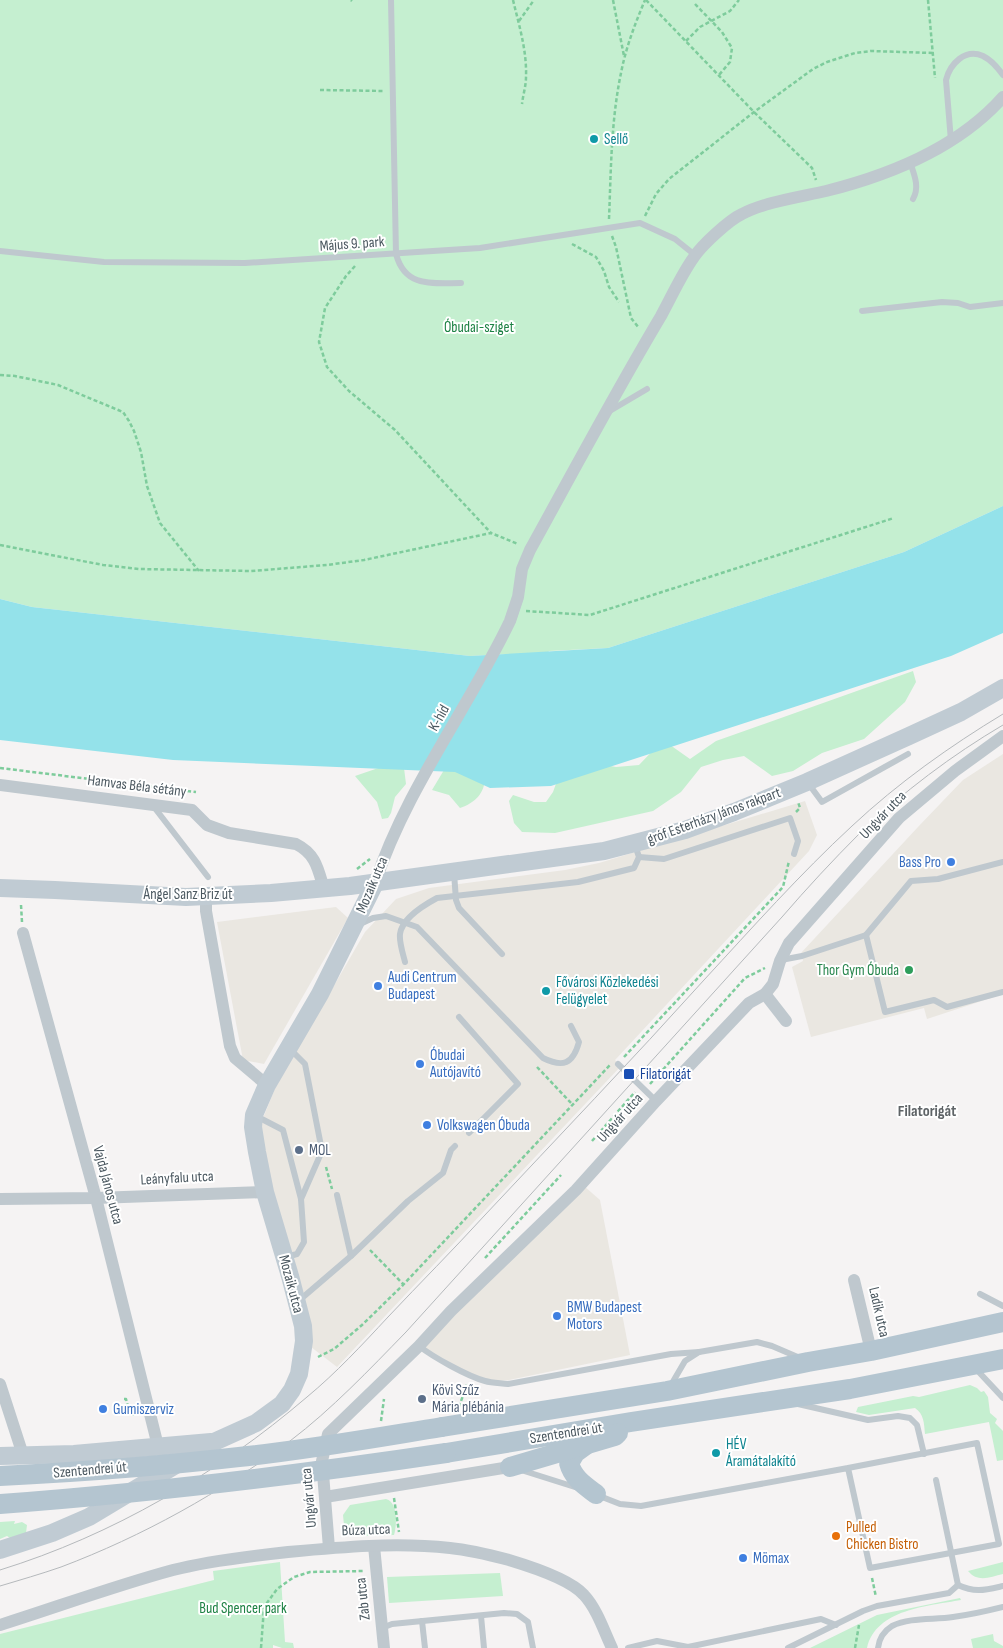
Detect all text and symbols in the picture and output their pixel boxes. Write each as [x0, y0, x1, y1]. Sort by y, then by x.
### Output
place label: Sellő [604, 130, 628, 149]
marker: Sellő [588, 133, 600, 145]
street label: Május 9. park [319, 232, 385, 256]
park label: Óbudai-sziget [444, 318, 514, 337]
street label: K-híd [424, 701, 454, 735]
street label: Hamvas Béla sétány [86, 771, 188, 802]
street label: gróf Esterházy János rakpart [644, 783, 784, 849]
street label: Ungvár utca [855, 787, 911, 843]
place label: Bass Pro [899, 853, 941, 872]
street label: Mozaik utca [352, 854, 392, 916]
marker: Bass Pro [945, 856, 957, 868]
street label: Ángel Sanz Briz út [142, 885, 233, 904]
place label: Thor Gym Óbuda [817, 961, 899, 980]
marker: Thor Gym Óbuda [903, 964, 915, 976]
place label: Audi Centrum Budapest [387, 968, 457, 1004]
place label: Fővárosi Közlekedési Felügyelet [556, 973, 659, 1009]
marker: Audi Centrum Budapest [372, 980, 384, 992]
marker: Fővárosi Közlekedési Felügyelet [540, 985, 552, 997]
place label: Óbudai Autójavító [429, 1046, 481, 1082]
marker: Óbudai Autójavító [414, 1058, 426, 1070]
place label: Filatorigát [640, 1065, 692, 1084]
marker: Filatorigát [622, 1067, 636, 1081]
street label: Ungvár utca [593, 1089, 647, 1147]
district label: Filatorigát [898, 1102, 956, 1121]
place label: Volkswagen Óbuda [437, 1116, 530, 1135]
marker: Volkswagen Óbuda [421, 1119, 433, 1131]
place label: MOL [309, 1141, 331, 1160]
street label: Vajda János utca [88, 1144, 128, 1227]
marker: MOL [293, 1144, 305, 1156]
street label: Leányfalu utca [140, 1167, 214, 1189]
street label: Mozaik utca [274, 1253, 308, 1315]
street label: Ladik utca [864, 1285, 894, 1339]
place label: BMW Budapest Motors [567, 1298, 642, 1334]
marker: BMW Budapest Motors [551, 1310, 563, 1322]
place label: Kövi Szűz Mária plébánia [432, 1381, 504, 1417]
marker: Kövi Szűz Mária plébánia [416, 1393, 428, 1405]
place label: Gumiszerviz [113, 1400, 175, 1419]
marker: Gumiszerviz [97, 1403, 109, 1415]
street label: Szentendrei út [528, 1418, 604, 1448]
place label: HÉV Áramátalakító [725, 1435, 796, 1471]
marker: HÉV Áramátalakító [710, 1447, 722, 1459]
street label: Szentendrei út [53, 1457, 128, 1483]
street label: Ungvár utca [297, 1467, 321, 1529]
place label: Pulled Chicken Bistro [846, 1518, 919, 1554]
street label: Búza utca [341, 1520, 391, 1540]
marker: Pulled Chicken Bistro [830, 1530, 842, 1542]
place label: Mömax [753, 1549, 790, 1568]
marker: Mömax [737, 1552, 749, 1564]
street label: Zab utca [351, 1577, 375, 1621]
park label: Bud Spencer park [199, 1599, 287, 1618]

